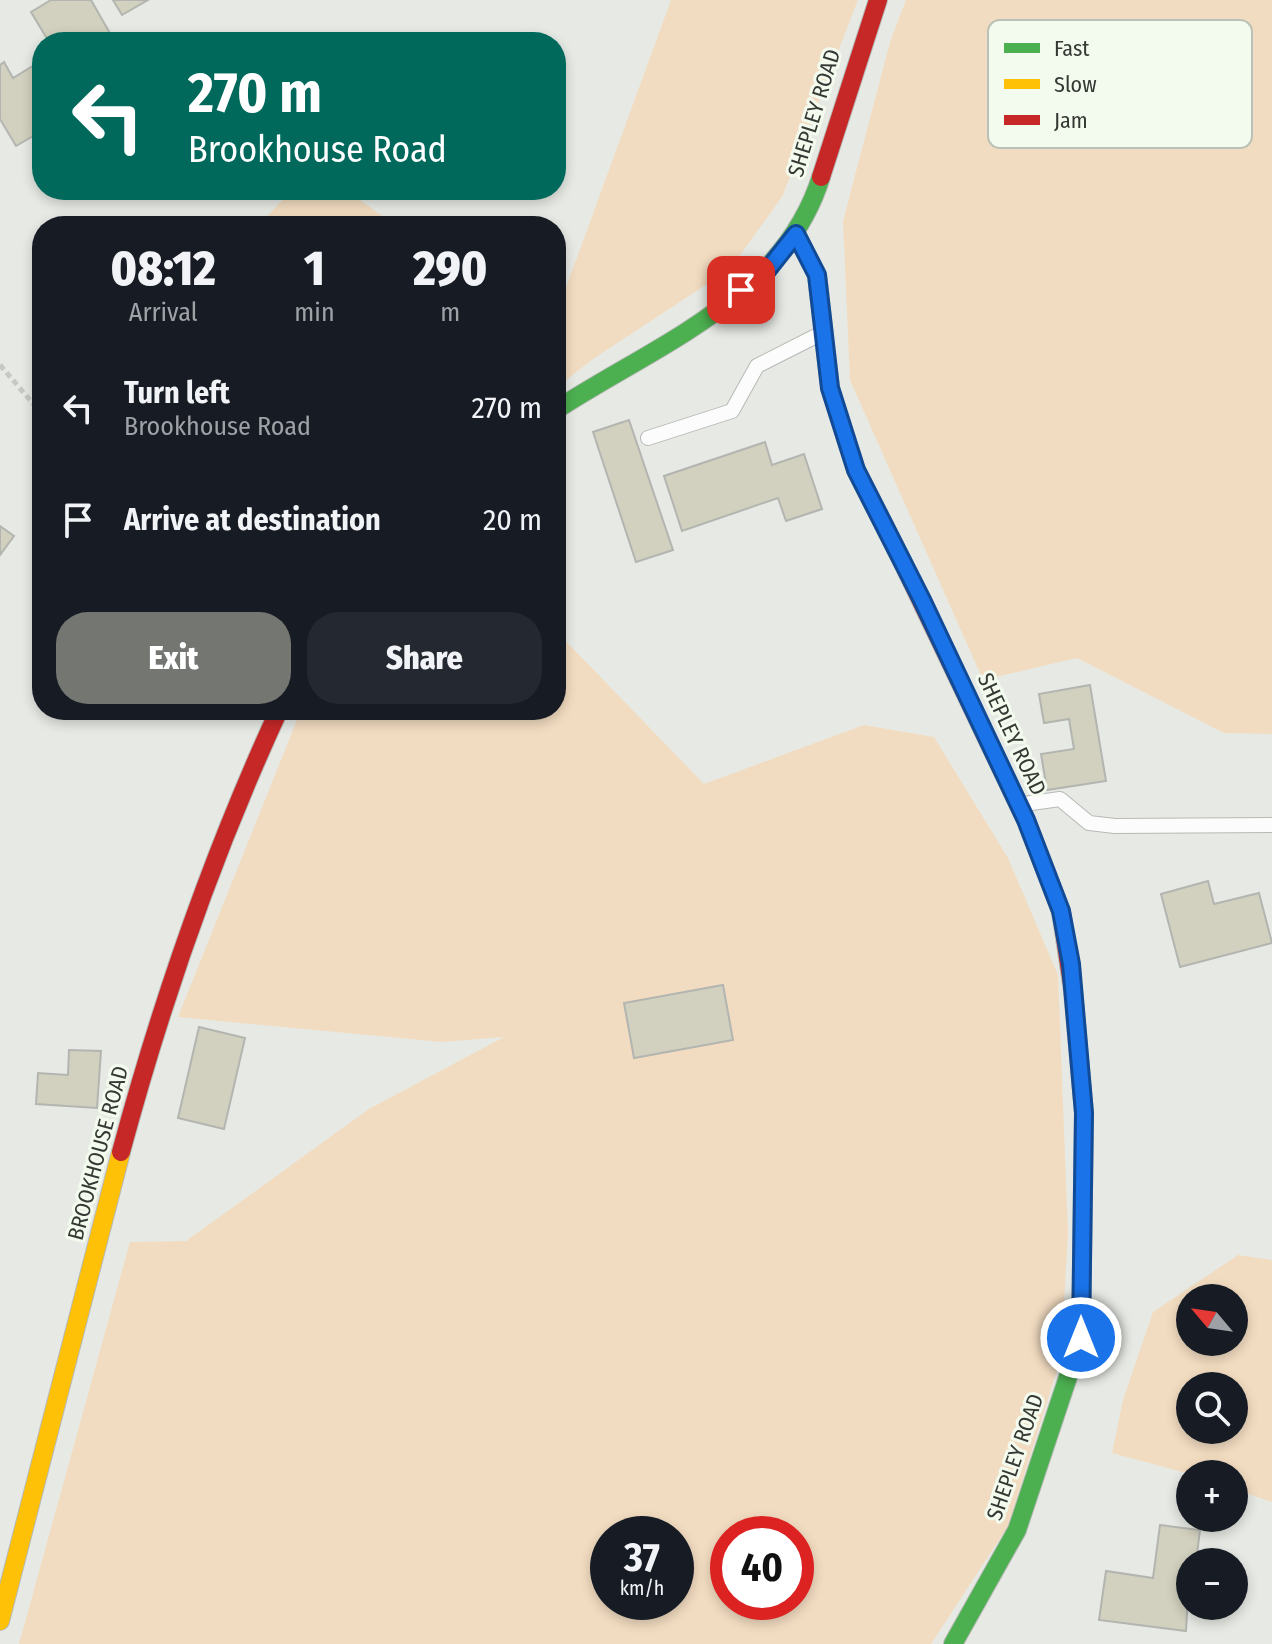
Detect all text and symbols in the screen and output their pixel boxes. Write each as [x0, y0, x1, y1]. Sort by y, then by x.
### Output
legend [988, 20, 1252, 148]
text: Fast [1054, 35, 1090, 62]
street label: SHEPLEY ROAD [782, 46, 846, 180]
text: 270 m [188, 60, 322, 127]
icon: left [56, 64, 160, 168]
text: Slow [1054, 71, 1097, 98]
text: Jam [1054, 107, 1088, 134]
text: Brookhouse Road [188, 128, 447, 172]
text: 08:12 [111, 240, 216, 298]
text: 1 [304, 240, 325, 298]
text: 290 [413, 240, 487, 298]
pin [707, 256, 775, 324]
icon: arrive [719, 268, 763, 312]
text: Arrival [129, 297, 198, 328]
text: min [294, 297, 335, 328]
text: m [440, 297, 460, 328]
text: Turn left [124, 375, 230, 411]
icon: left [56, 386, 100, 430]
text: 270 m [471, 390, 542, 426]
text: Brookhouse Road [124, 411, 311, 442]
icon: arrive [56, 498, 100, 542]
text: Arrive at destination [124, 502, 381, 538]
text: 20 m [483, 502, 542, 538]
button: Exit [56, 612, 291, 704]
button: Share [307, 612, 542, 704]
street label: SHEPLEY ROAD [972, 669, 1052, 799]
street label: BROOKHOUSE ROAD [62, 1063, 134, 1243]
north arrow [1176, 1284, 1248, 1356]
map controls [1176, 1284, 1248, 1620]
position arrow [1039, 1296, 1123, 1380]
button: search [1176, 1372, 1248, 1444]
street label: SHEPLEY ROAD [981, 1390, 1049, 1524]
button: + [1176, 1460, 1248, 1532]
speed limit sign: 40 [710, 1516, 814, 1620]
text: 37 [624, 1534, 660, 1582]
button: − [1176, 1548, 1248, 1620]
text: km/h [620, 1576, 664, 1600]

